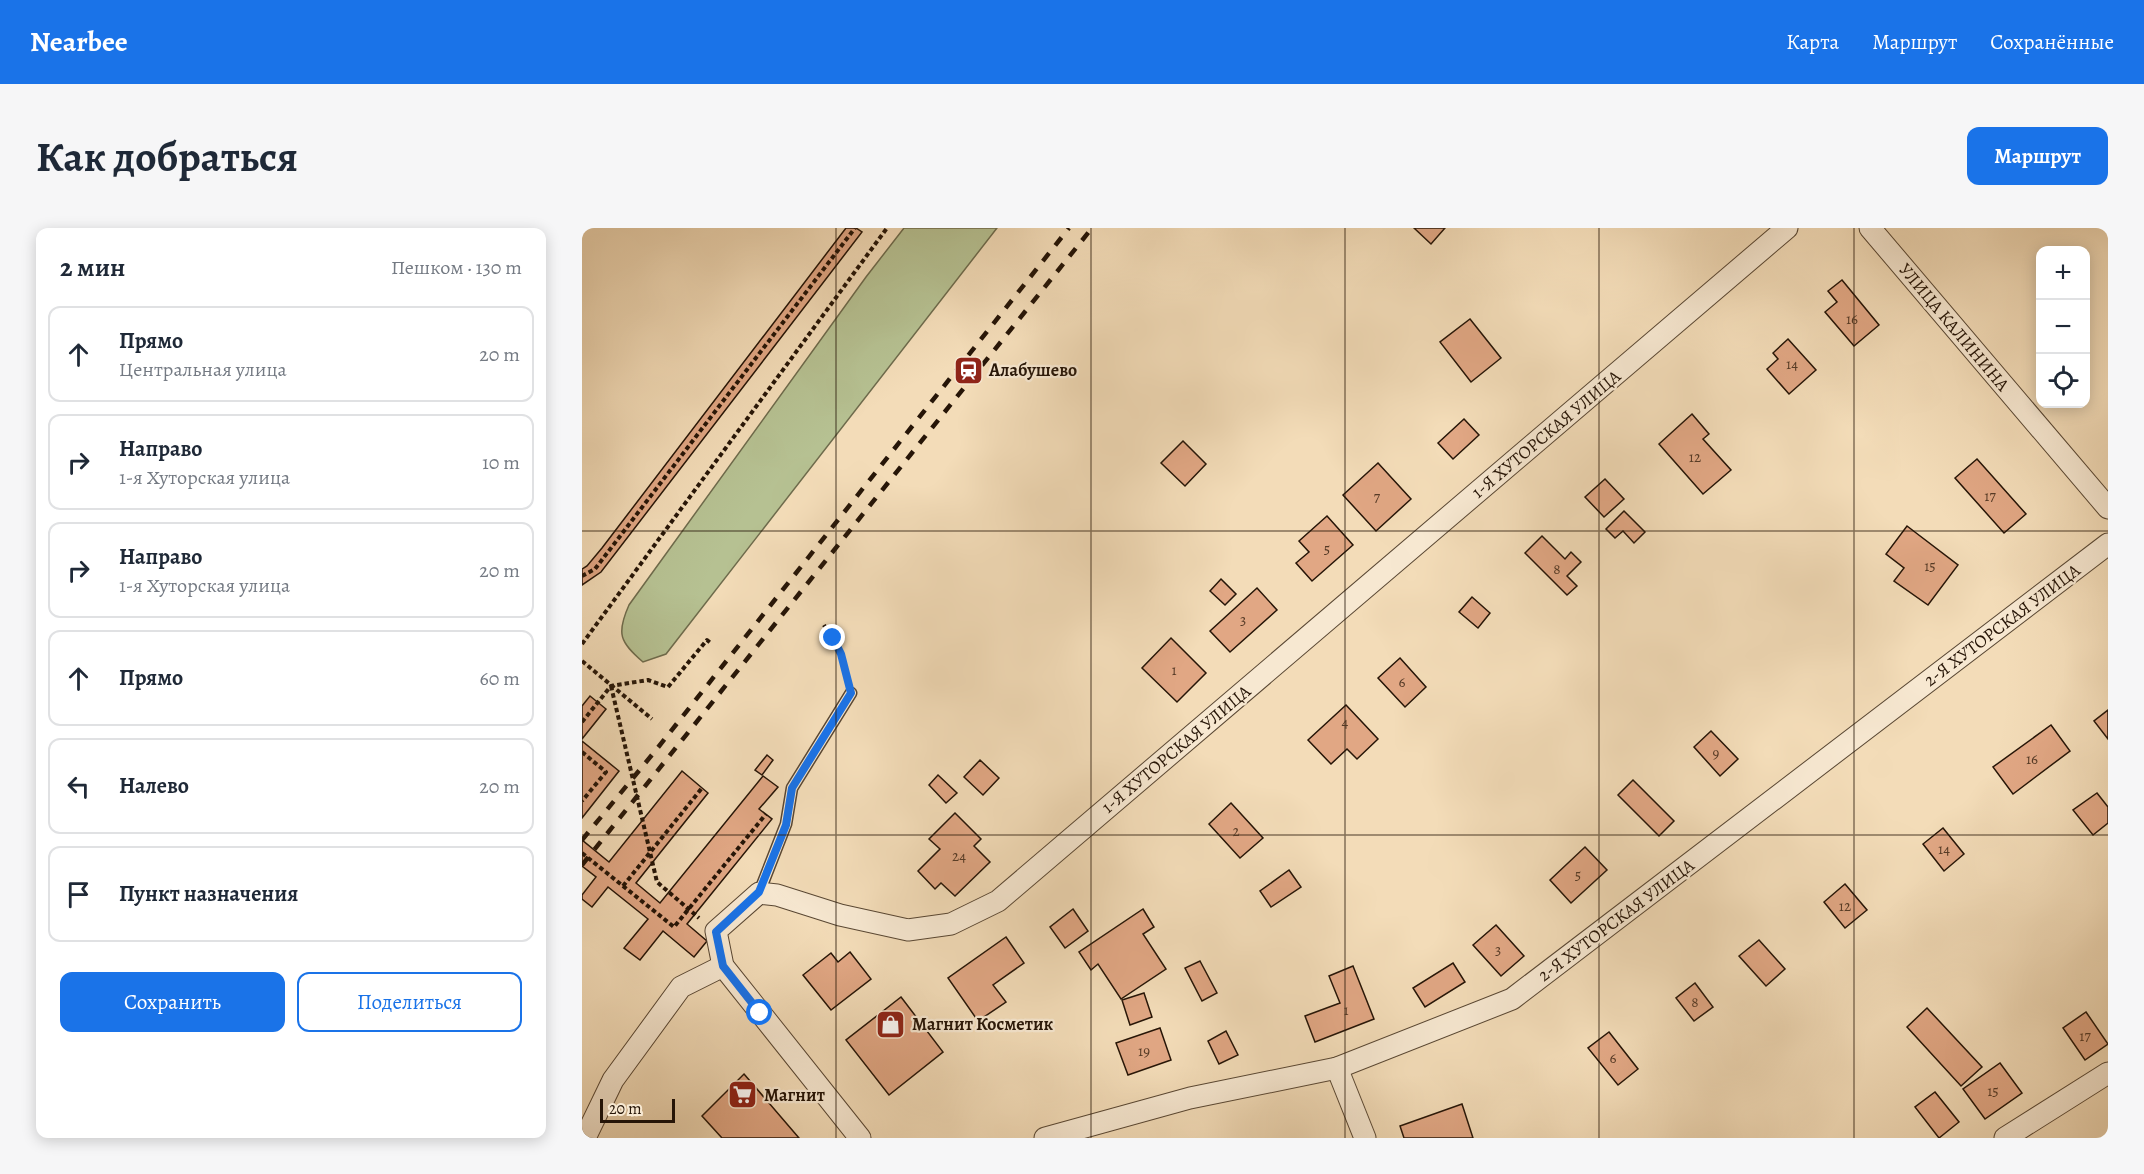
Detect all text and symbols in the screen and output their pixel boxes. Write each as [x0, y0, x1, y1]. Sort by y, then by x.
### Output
text: Nearbee [30, 23, 128, 61]
text: Карта [1786, 28, 1839, 56]
text: Маршрут [1872, 28, 1957, 56]
text: Сохранённые [1990, 28, 2114, 56]
button: Маршрут [1967, 127, 2108, 185]
text: Как добраться [36, 128, 298, 185]
map controls [2036, 246, 2090, 408]
button: + [2036, 246, 2090, 300]
text: 2 мин [60, 250, 125, 285]
text: Пешком · 130 m [391, 254, 522, 281]
street label: УЛИЦА КАЛИНИНА [1893, 258, 2015, 396]
button: − [2036, 300, 2090, 354]
house number: 16 [1846, 309, 1858, 329]
text: Прямо [119, 326, 183, 356]
icon: ahead [62, 338, 95, 371]
text: 20 m [479, 341, 520, 368]
station icon: Алабушево [952, 354, 984, 386]
house number: 14 [1786, 354, 1798, 374]
button: locate [2036, 354, 2090, 408]
text: Центральная улица [119, 356, 287, 383]
place label: Алабушево [988, 358, 1077, 382]
street label: 1-Я ХУТОРСКАЯ УЛИЦА [1466, 364, 1626, 503]
text: Направо [119, 434, 202, 464]
icon: right [62, 446, 95, 479]
house number: 12 [1689, 447, 1701, 467]
text: 10 m [482, 449, 520, 476]
text: 1-я Хуторская улица [119, 464, 290, 491]
house number: 17 [1984, 486, 1996, 506]
house number: 7 [1374, 487, 1381, 507]
house number: 5 [1324, 539, 1330, 559]
text: Направо [119, 542, 202, 572]
icon: right [62, 554, 95, 587]
house number: 15 [1924, 556, 1936, 576]
text: 20 m [479, 557, 520, 584]
street label: 2-Я ХУТОРСКАЯ УЛИЦА [1919, 558, 2085, 692]
house number: 8 [1553, 559, 1561, 579]
text: 1-я Хуторская улица [119, 572, 290, 599]
house number: 3 [1240, 610, 1246, 630]
route end [819, 624, 845, 650]
house number: 1 [1171, 660, 1177, 680]
icon: ahead [62, 662, 95, 695]
text: Прямо [119, 663, 183, 693]
text: 60 m [480, 665, 520, 692]
house number: 6 [1399, 672, 1406, 692]
street label: 1-Я ХУТОРСКАЯ УЛИЦА [1096, 679, 1256, 818]
house number: 4 [1342, 712, 1349, 732]
house number: 9 [1713, 743, 1720, 763]
house number: 16 [2026, 749, 2038, 769]
icon: left [62, 770, 95, 803]
text: Налево [119, 771, 189, 801]
text: 20 m [479, 773, 520, 800]
house number: 2 [1232, 821, 1240, 841]
house number: 14 [1938, 839, 1950, 859]
house number: 24 [952, 846, 966, 866]
street label: 2-Я ХУТОРСКАЯ УЛИЦА [1533, 853, 1699, 987]
house number: 5 [1575, 865, 1581, 885]
icon: arrive [62, 878, 95, 911]
text: Пункт назначения [119, 879, 298, 909]
house number: 12 [1839, 896, 1851, 916]
house number: 3 [1495, 940, 1501, 960]
button: Сохранить [60, 972, 285, 1032]
button: Поделиться [297, 972, 522, 1032]
house number: 8 [1691, 992, 1699, 1012]
route start [746, 999, 772, 1025]
house number: 1 [1343, 1000, 1349, 1020]
shop icon: Магнит Косметик [875, 1008, 907, 1040]
place label: Магнит Косметик [912, 1012, 1054, 1036]
house number: 17 [2079, 1026, 2091, 1046]
house number: 19 [1138, 1041, 1150, 1061]
house number: 6 [1610, 1048, 1617, 1068]
supermarket icon: Магнит [727, 1079, 759, 1111]
house number: 15 [1987, 1081, 1999, 1101]
place label: Магнит [764, 1083, 825, 1107]
scale bar [600, 1096, 675, 1124]
text: 20 m [609, 1098, 642, 1120]

